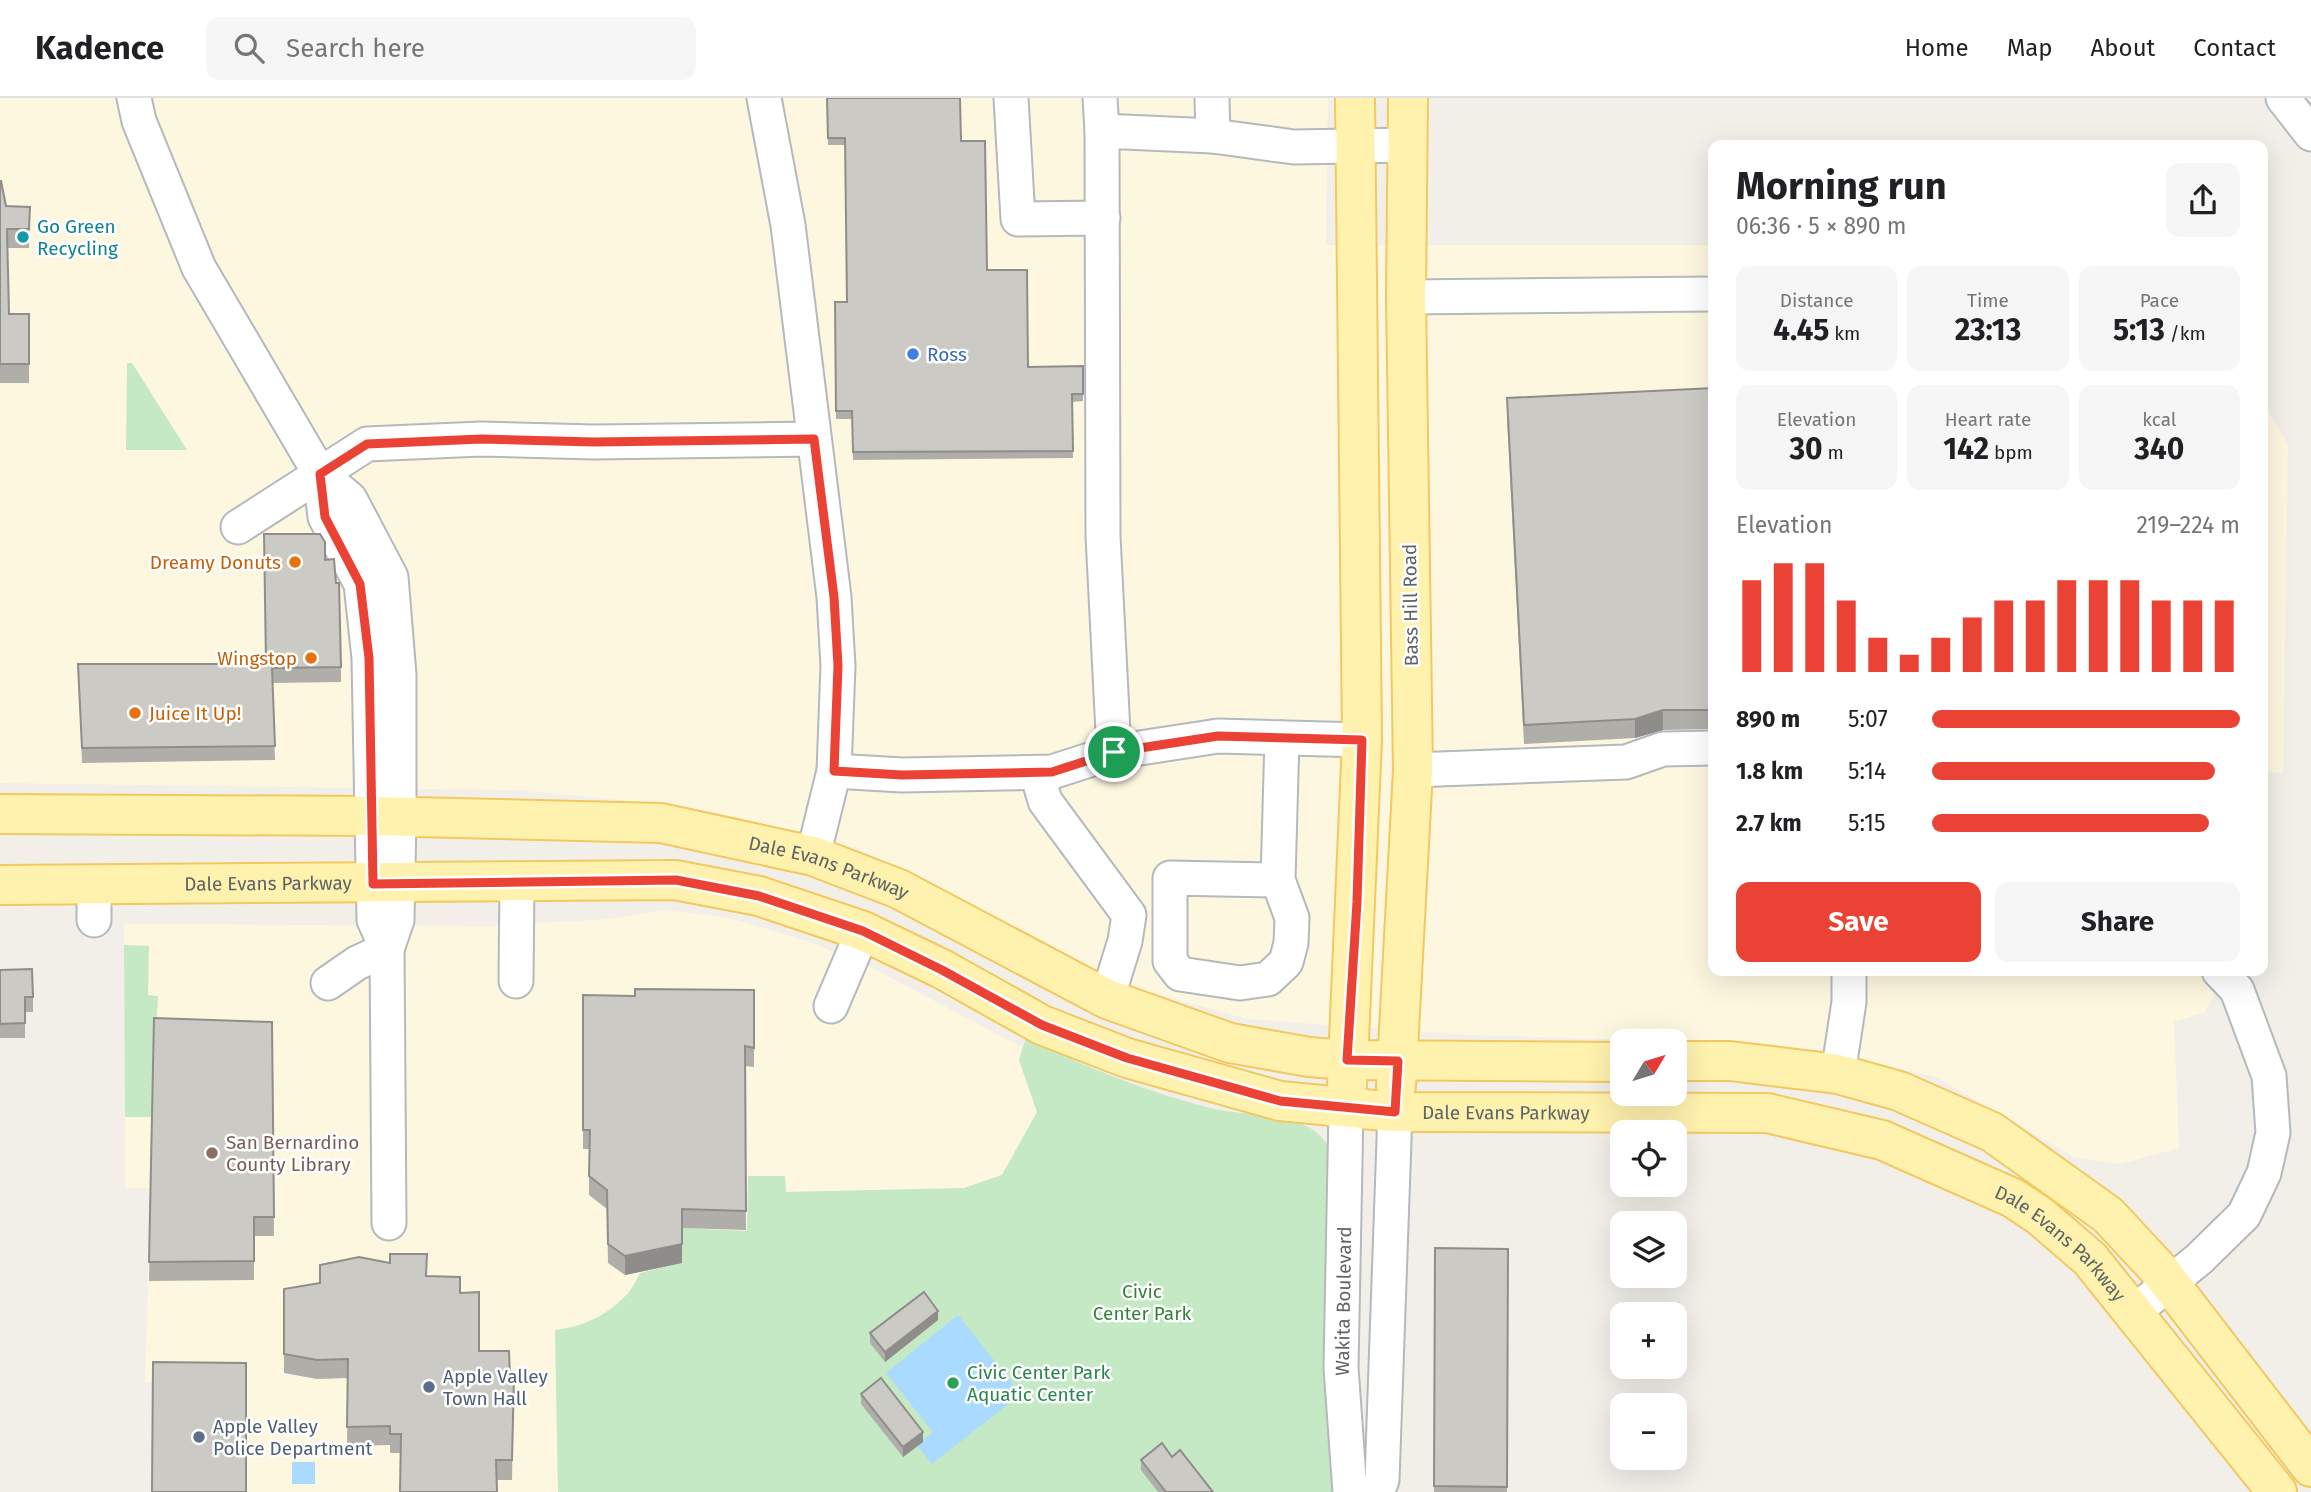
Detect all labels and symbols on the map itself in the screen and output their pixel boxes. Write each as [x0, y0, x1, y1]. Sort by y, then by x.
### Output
place label: Go Green Recycling [37, 215, 118, 260]
marker: Go Green Recycling [15, 229, 31, 245]
place label: Ross [927, 343, 967, 366]
marker: Ross [905, 346, 921, 362]
street label: Bass Hill Road [1398, 544, 1423, 666]
place label: Dreamy Donuts [150, 551, 281, 574]
marker: Dreamy Donuts [287, 554, 303, 570]
place label: Wingstop [217, 647, 297, 670]
marker: Wingstop [303, 650, 319, 666]
place label: Juice It Up! [149, 702, 241, 725]
marker: Juice It Up! [127, 705, 143, 721]
pin [1084, 722, 1144, 782]
street label: Dale Evans Parkway [747, 831, 914, 905]
street label: Dale Evans Parkway [184, 871, 353, 896]
north arrow [1610, 1029, 1687, 1106]
street label: Dale Evans Parkway [1422, 1101, 1590, 1125]
place label: San Bernardino County Library [226, 1131, 359, 1176]
marker: San Bernardino County Library [204, 1145, 220, 1161]
street label: Dale Evans Parkway [1991, 1181, 2131, 1307]
street label: Wakita Boulevard [1331, 1226, 1356, 1376]
park label: Civic Center Park [1093, 1280, 1191, 1325]
place label: Civic Center Park Aquatic Center [967, 1361, 1111, 1406]
place label: Apple Valley Town Hall [443, 1365, 549, 1410]
marker: Civic Center Park Aquatic Center [945, 1375, 961, 1391]
marker: Apple Valley Town Hall [421, 1379, 437, 1395]
place label: Apple Valley Police Department [213, 1415, 373, 1460]
marker: Apple Valley Police Department [191, 1429, 207, 1445]

